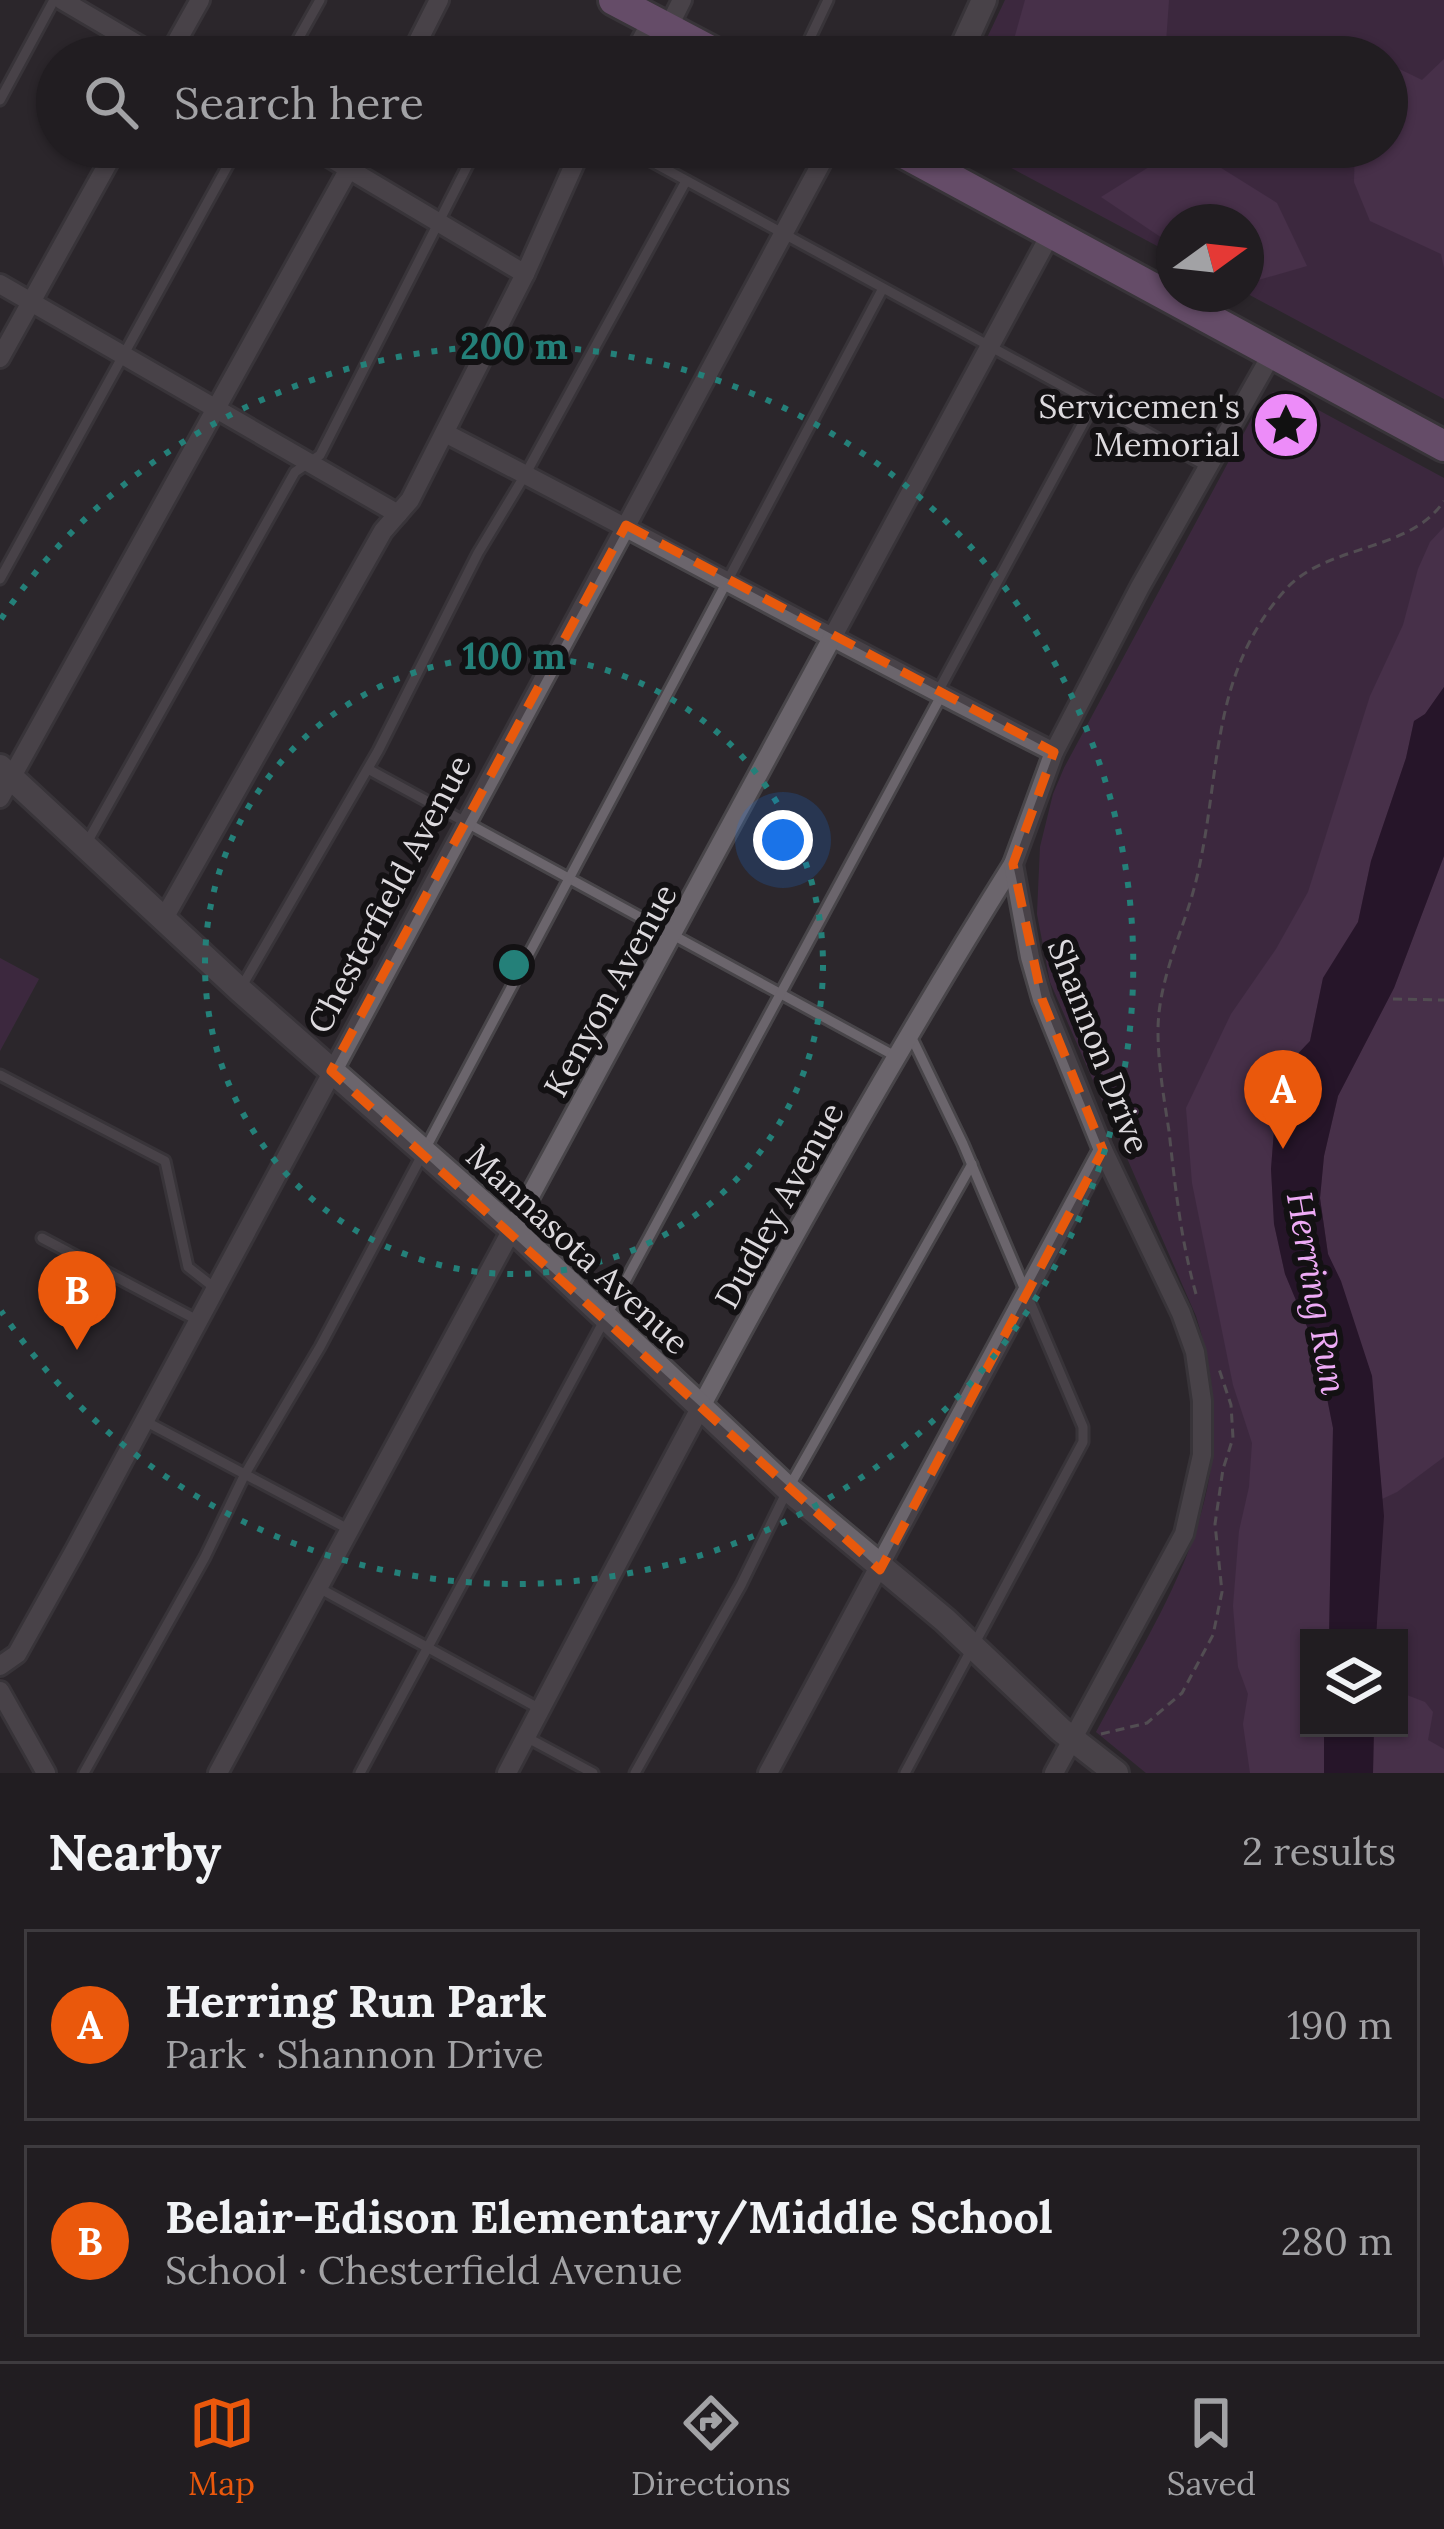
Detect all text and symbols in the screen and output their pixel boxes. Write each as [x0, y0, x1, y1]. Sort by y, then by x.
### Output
search box [36, 36, 1408, 168]
icon: search [78, 69, 144, 135]
text: Search here [174, 74, 424, 131]
north arrow [1156, 204, 1264, 312]
text: 200 m [460, 323, 568, 369]
place label: Servicemen's Memorial [1039, 385, 1240, 465]
place icon: Servicemen's Memorial [1251, 390, 1321, 460]
text: 100 m [463, 633, 566, 679]
street label: Chesterfield Avenue [298, 748, 480, 1040]
your location [753, 810, 813, 870]
street label: Kenyon Avenue [534, 876, 686, 1104]
street label: Shannon Drive [1039, 933, 1159, 1159]
centre of rings [493, 944, 535, 986]
pin: A [1244, 1050, 1322, 1149]
street label: Dudley Avenue [705, 1095, 853, 1315]
street label: Mannasota Avenue [458, 1135, 698, 1363]
water label: Herring Run [1277, 1188, 1357, 1398]
pin: B [38, 1251, 116, 1350]
map controls [1300, 1629, 1408, 1737]
button: layers [1300, 1629, 1408, 1737]
text: Nearby [48, 1819, 221, 1884]
text: 2 results [1242, 1826, 1396, 1876]
text: Herring Run Park [165, 1972, 547, 2029]
text: A [77, 2000, 103, 2050]
text: 190 m [1287, 2000, 1393, 2050]
text: Park · Shannon Drive [165, 2029, 544, 2079]
text: Belair-Edison Elementary/Middle School [165, 2188, 1053, 2245]
text: B [77, 2216, 103, 2266]
text: 280 m [1281, 2216, 1393, 2266]
text: School · Chesterfield Avenue [165, 2245, 683, 2295]
tab: Map [188, 2390, 255, 2504]
tab: Directions [631, 2390, 791, 2504]
tab: Saved [1167, 2390, 1256, 2504]

